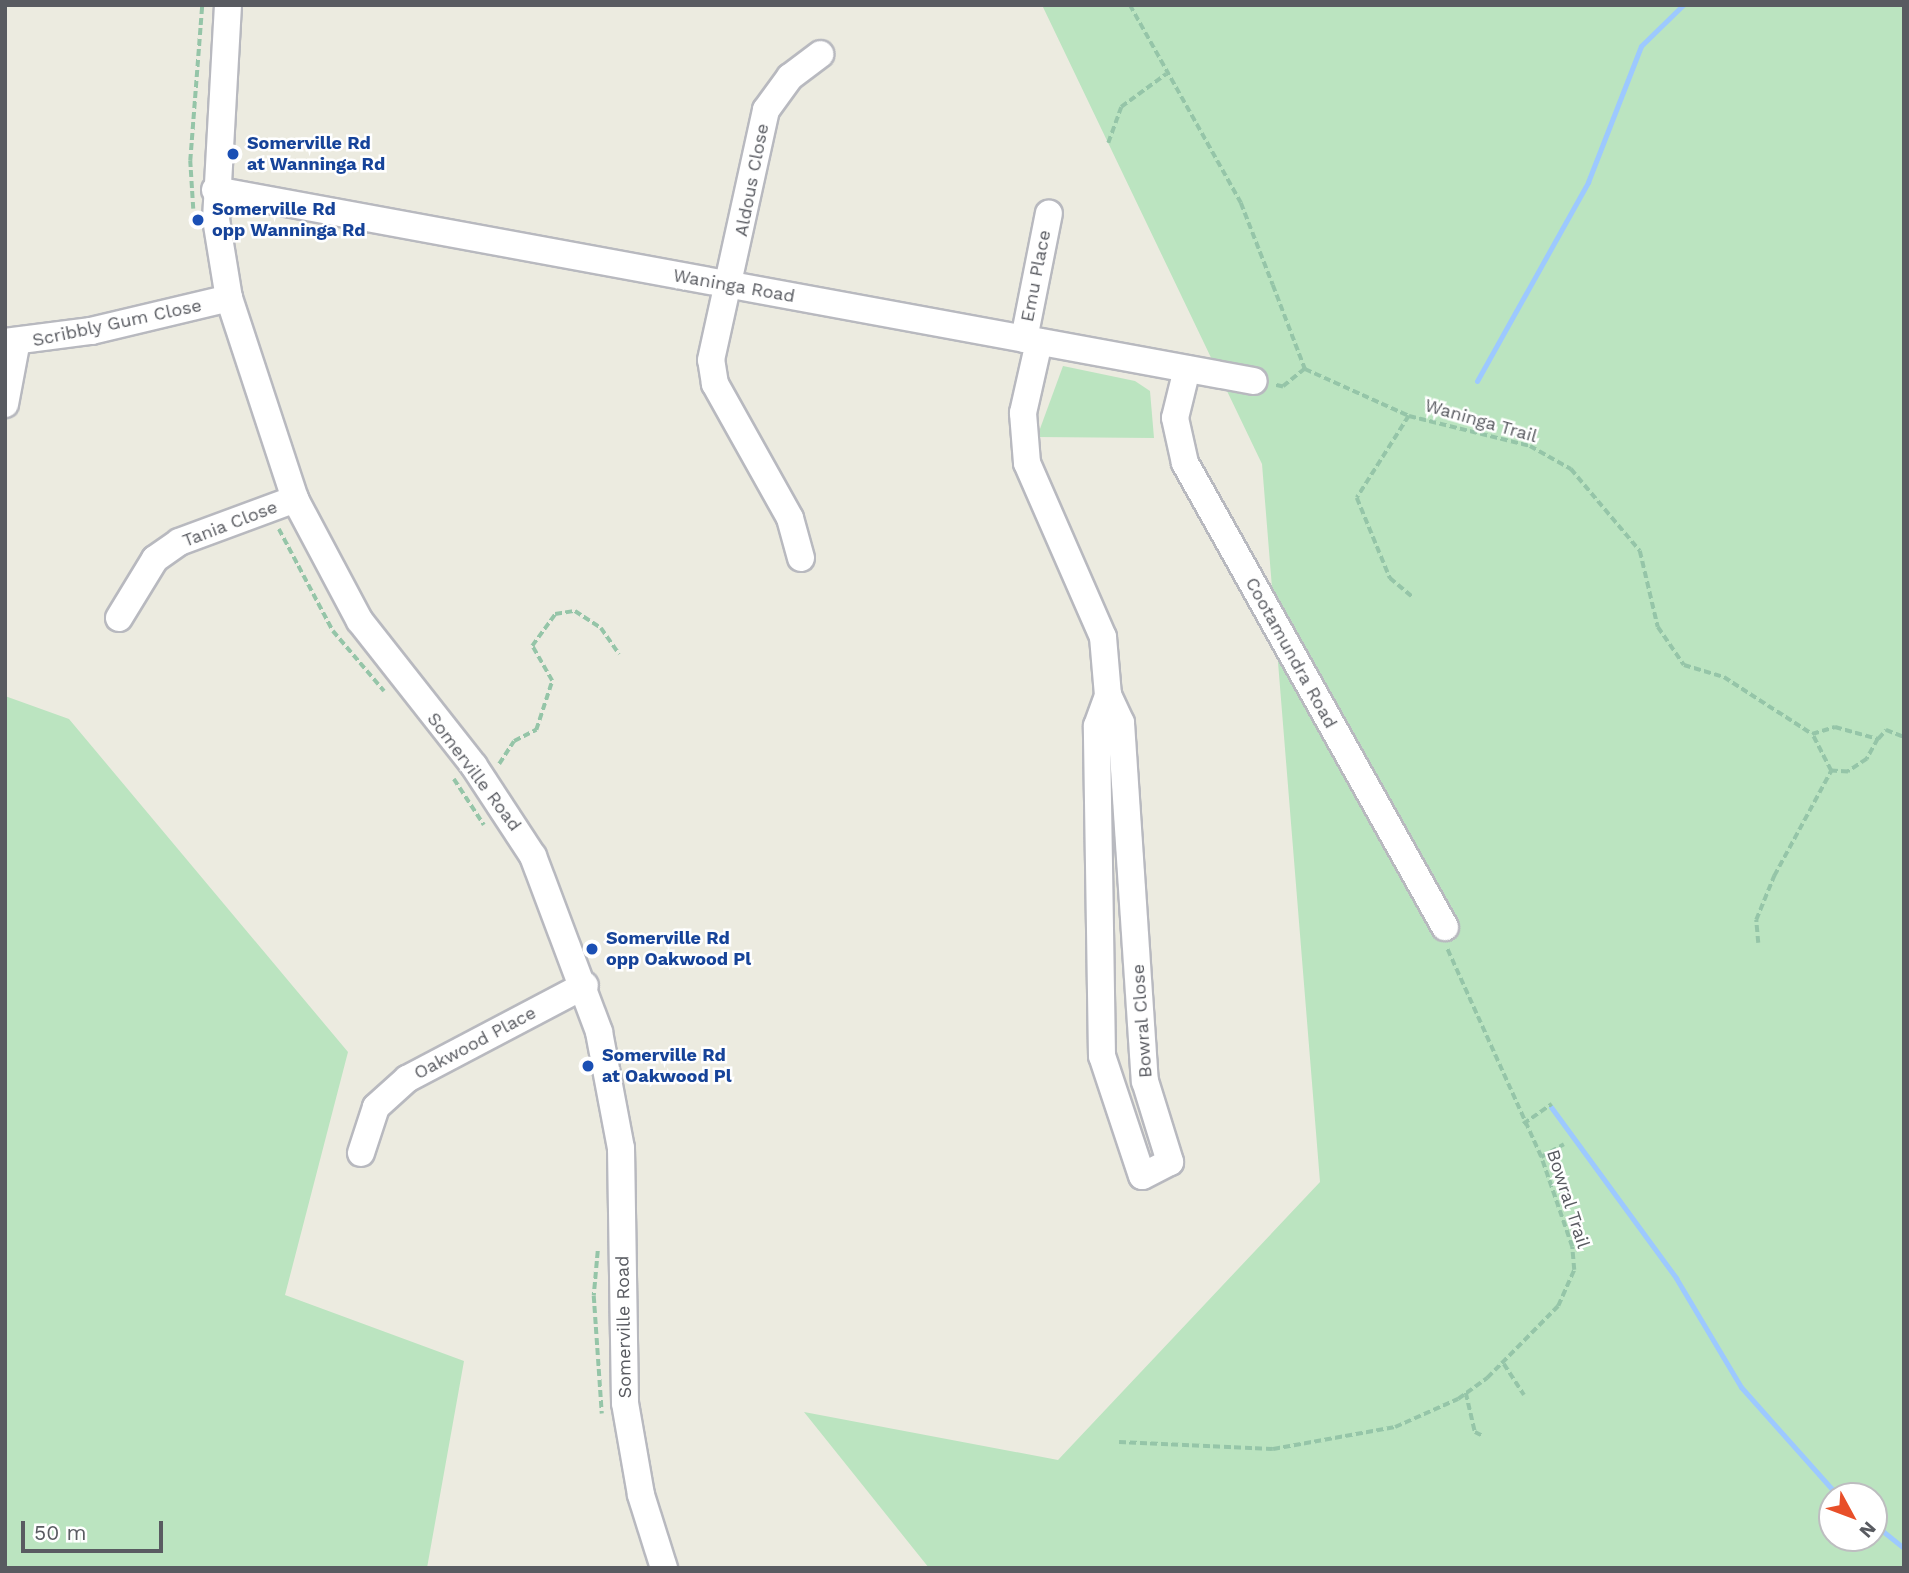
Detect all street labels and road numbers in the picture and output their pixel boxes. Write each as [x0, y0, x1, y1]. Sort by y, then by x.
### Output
street label: Aldous Close [730, 122, 774, 238]
street label: Emu Place [1017, 228, 1055, 324]
street label: Waninga Road [671, 265, 797, 307]
street label: Scribbly Gum Close [30, 294, 204, 352]
street label: Waninga Trail [1422, 395, 1540, 447]
street label: Tania Close [179, 496, 281, 552]
street label: Cootamundra Road [1240, 574, 1342, 732]
street label: Somerville Road [422, 708, 526, 836]
street label: Bowral Close [1127, 963, 1157, 1079]
street label: Oakwood Place [410, 1002, 540, 1084]
street label: Bowral Trail [1542, 1146, 1594, 1252]
street label: Somerville Road [612, 1255, 636, 1399]

